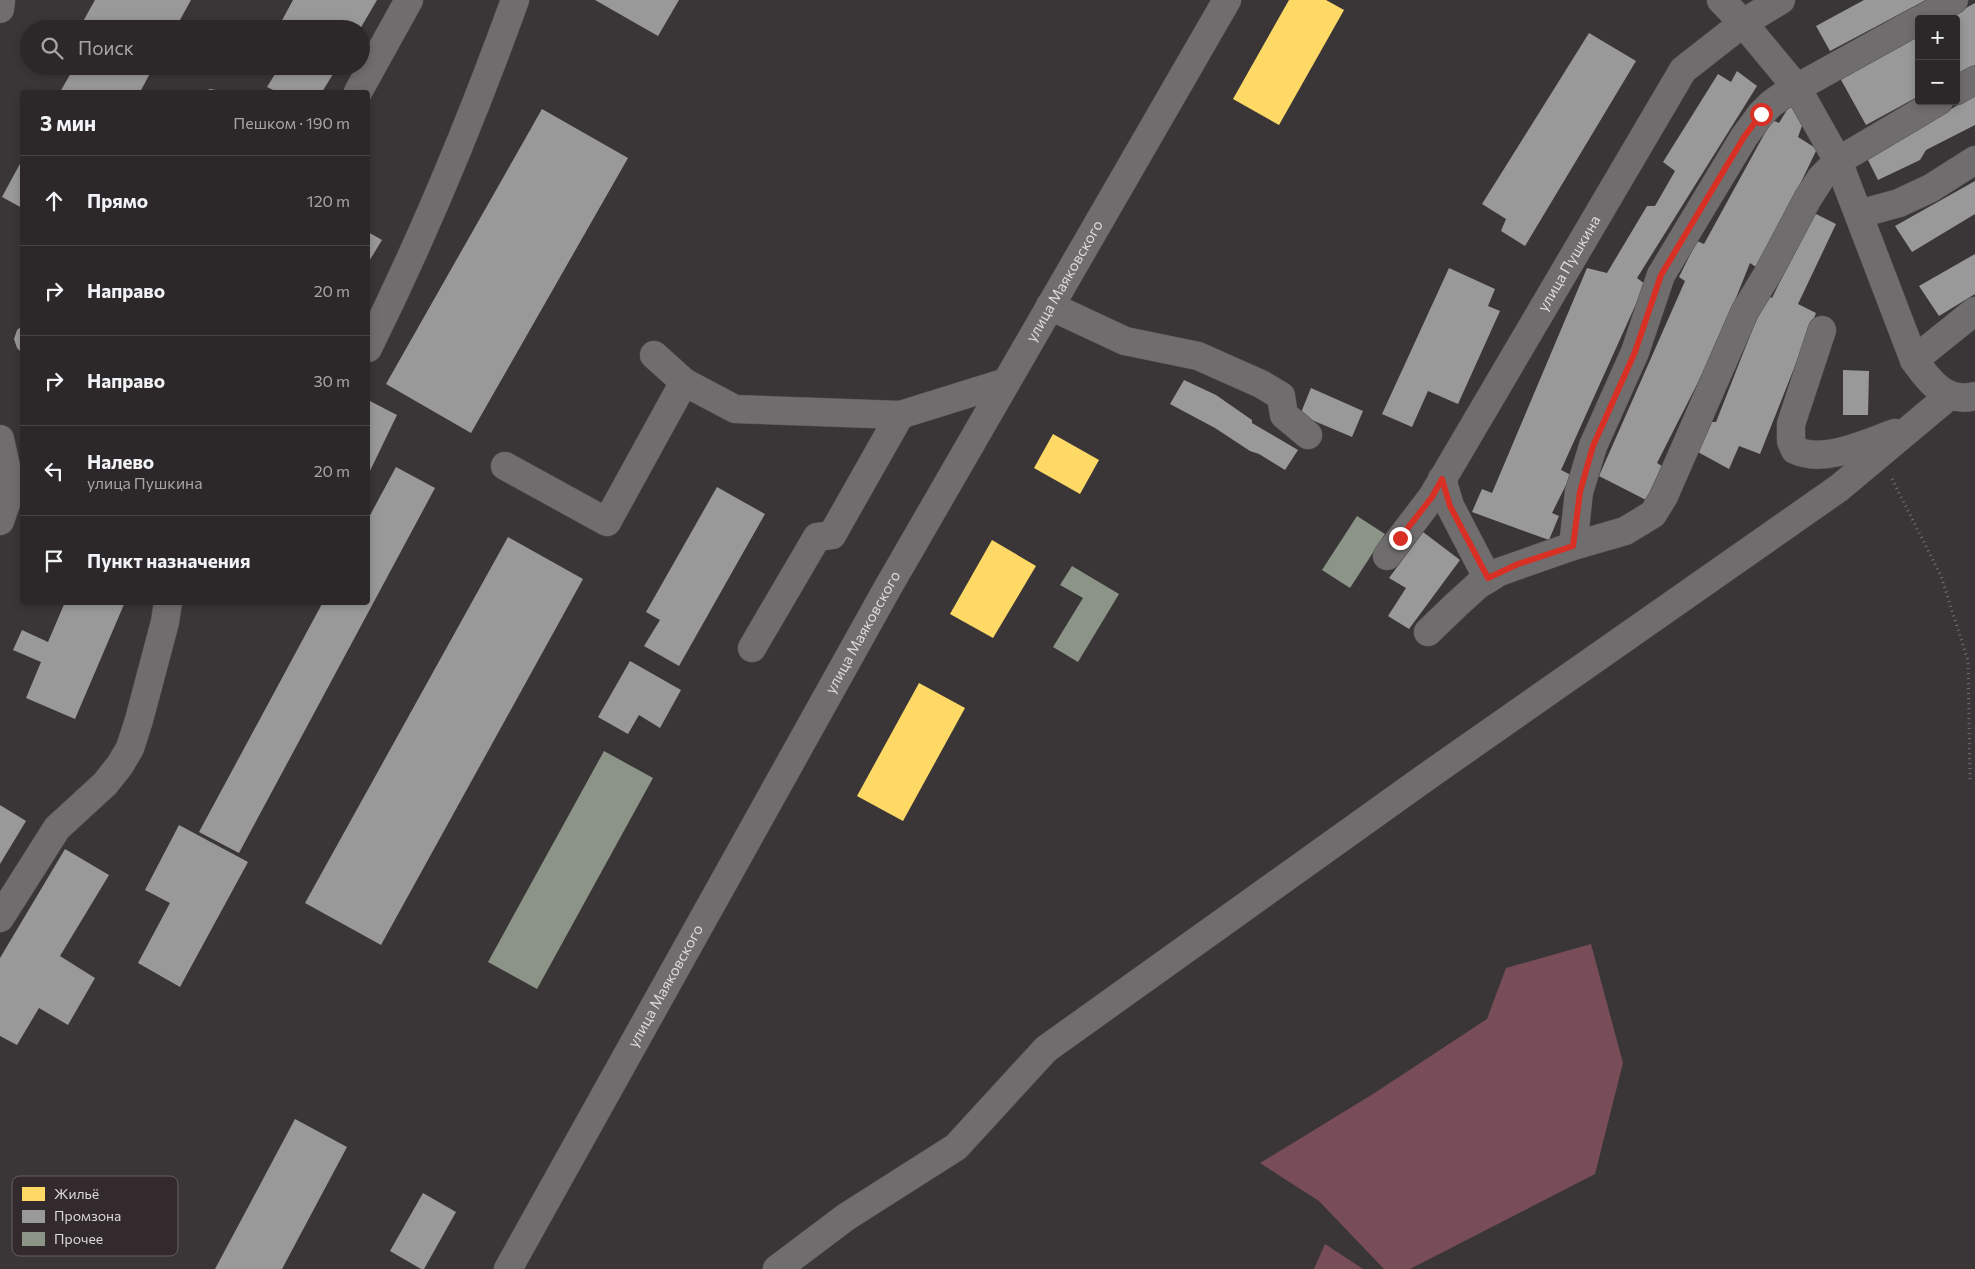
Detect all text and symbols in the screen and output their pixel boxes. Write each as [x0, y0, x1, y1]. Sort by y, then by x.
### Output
map controls [1915, 15, 1960, 105]
button: + [1915, 15, 1960, 60]
search box [20, 20, 370, 75]
icon: search [38, 34, 66, 62]
text: Поиск [78, 36, 134, 59]
button: − [1915, 60, 1960, 105]
route start [1750, 103, 1773, 126]
text: 3 мин [40, 110, 96, 135]
text: Пешком · 190 m [233, 113, 350, 132]
icon: ahead [40, 187, 68, 215]
text: Прямо [87, 189, 148, 212]
text: 120 m [307, 191, 350, 210]
street label: улица Пушкина [1533, 212, 1604, 314]
street label: улица Маяковского [1022, 216, 1106, 345]
icon: right [40, 277, 68, 305]
text: Направо [87, 279, 165, 302]
text: 20 m [314, 281, 350, 300]
icon: right [40, 367, 68, 395]
text: Направо [87, 369, 165, 392]
text: 30 m [313, 371, 350, 390]
text: Налево [87, 450, 154, 473]
icon: left [40, 457, 68, 485]
text: 20 m [314, 461, 350, 480]
text: улица Пушкина [87, 473, 202, 492]
route end [1389, 527, 1412, 550]
icon: arrive [40, 547, 68, 575]
text: Пункт назначения [87, 549, 250, 572]
street label: улица Маяковского [821, 567, 904, 696]
street label: улица Маяковского [623, 921, 706, 1050]
legend [12, 1176, 178, 1256]
text: Жильё [54, 1185, 99, 1202]
text: Промзона [54, 1207, 121, 1224]
text: Прочее [54, 1230, 103, 1247]

